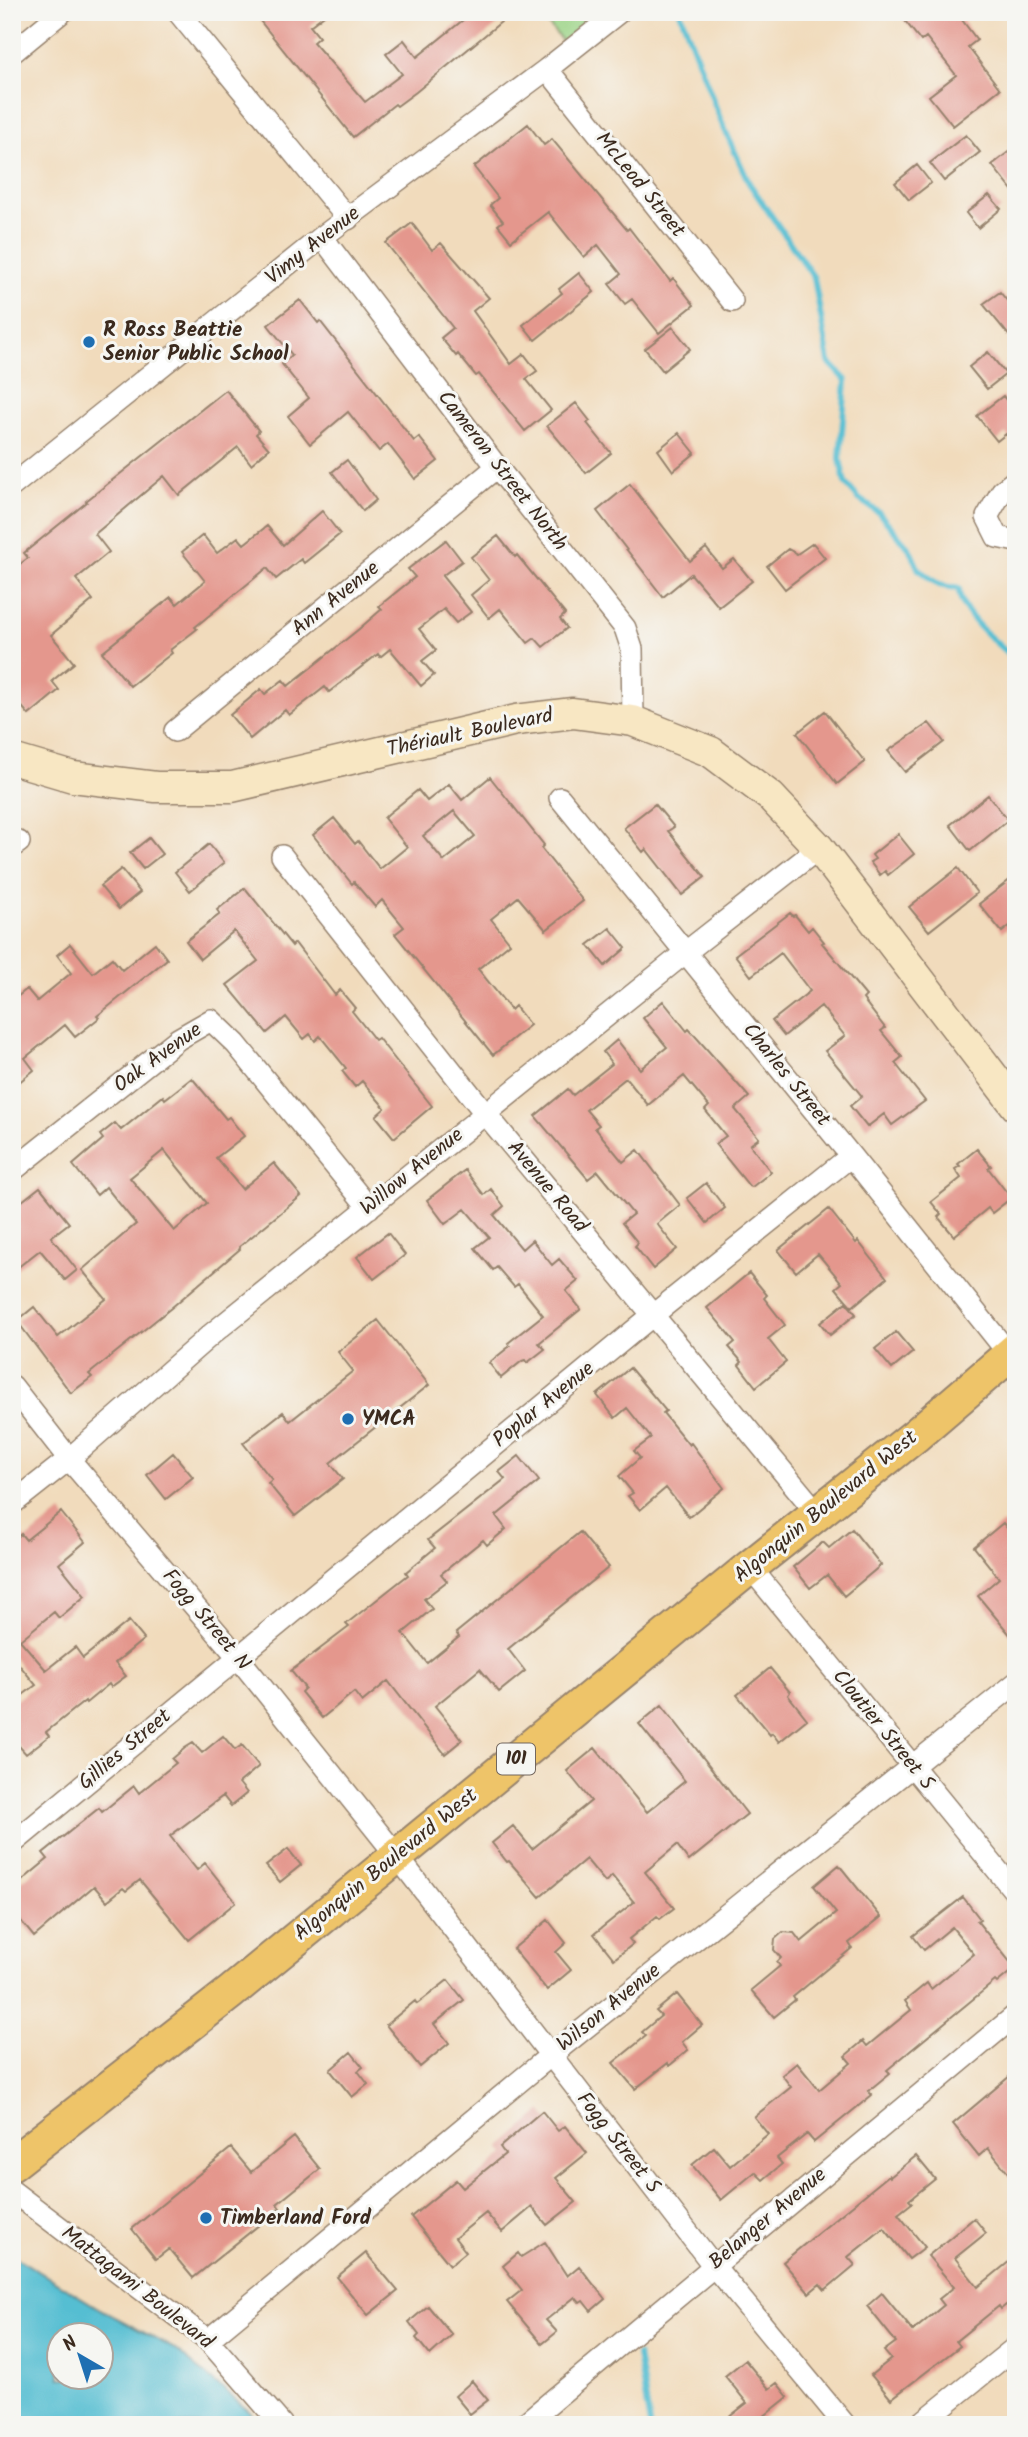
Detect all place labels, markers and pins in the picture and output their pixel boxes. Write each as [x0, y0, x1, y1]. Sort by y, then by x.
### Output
place label: R Ross Beattie Senior Public School [103, 314, 289, 371]
marker: R Ross Beattie Senior Public School [81, 334, 97, 350]
place label: YMCA [362, 1403, 416, 1436]
marker: YMCA [340, 1411, 356, 1427]
place label: Timberland Ford [220, 2202, 372, 2235]
marker: Timberland Ford [198, 2210, 214, 2226]

